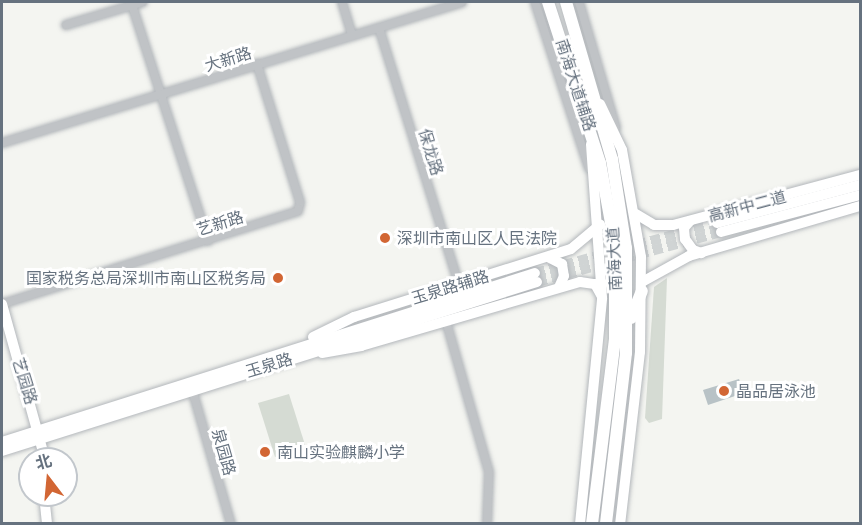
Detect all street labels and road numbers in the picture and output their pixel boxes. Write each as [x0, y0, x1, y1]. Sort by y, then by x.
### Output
street label: 南海大道辅路 [552, 36, 600, 134]
street label: 大新路 [202, 43, 254, 75]
street label: 保龙路 [415, 126, 447, 178]
street label: 高新中二道 [706, 186, 788, 226]
street label: 艺新路 [194, 207, 246, 239]
street label: 南海大道 [603, 227, 625, 291]
street label: 玉泉路辅路 [409, 266, 491, 308]
street label: 玉泉路 [243, 349, 295, 381]
street label: 艺园路 [9, 355, 41, 407]
street label: 泉园路 [208, 426, 240, 478]

